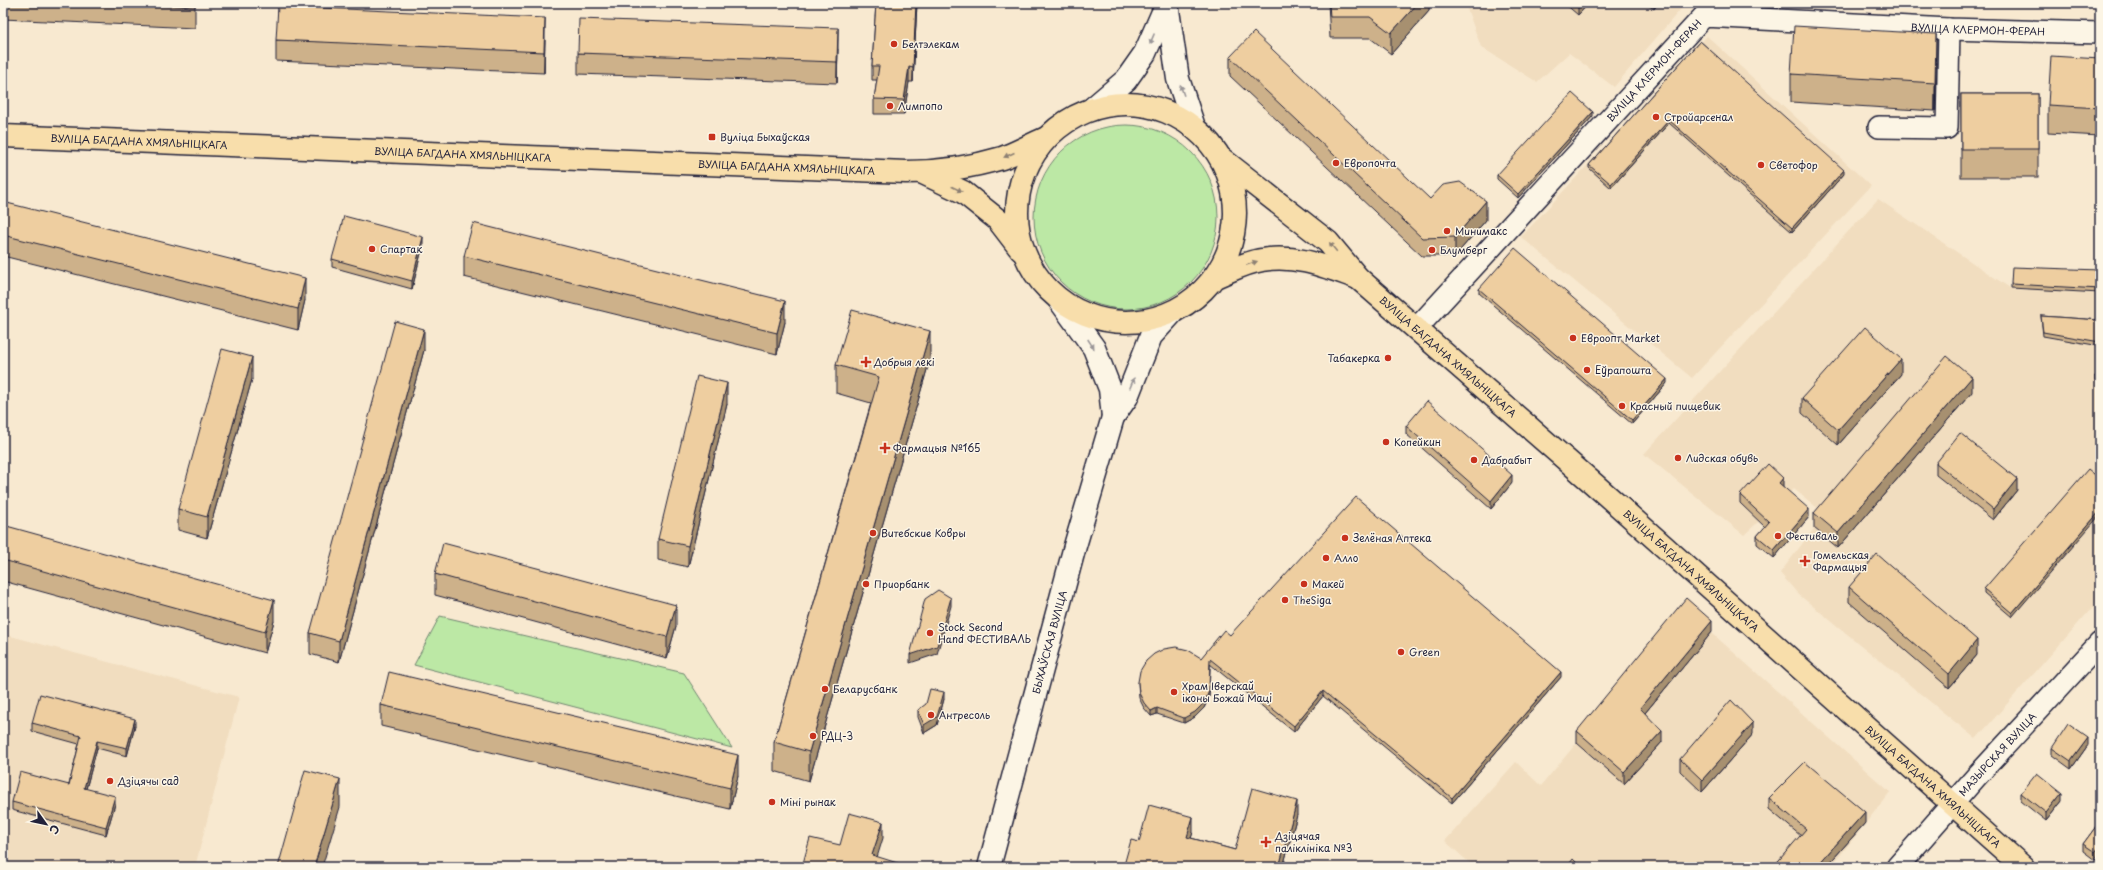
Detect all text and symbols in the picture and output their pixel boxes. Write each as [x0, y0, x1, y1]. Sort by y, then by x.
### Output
street label: ВУЛІЦА КЛЕРМОН-ФЕРАН [1603, 15, 1705, 125]
street label: ВУЛІЦА КЛЕРМОН-ФЕРАН [1910, 19, 2045, 39]
one-way arrow [1148, 33, 1154, 45]
place label: Белтэлекам [902, 36, 960, 51]
marker: Белтэлекам [889, 39, 899, 49]
one-way arrow [1178, 84, 1184, 96]
place label: Лимпопо [898, 98, 943, 113]
marker: Лимпопо [885, 101, 895, 111]
place label: Стройарсенал [1664, 109, 1733, 124]
marker: Стройарсенал [1651, 112, 1661, 122]
place label: Вуліца Быхаўская [720, 129, 810, 145]
street label: ВУЛІЦА БАГДАНА ХМЯЛЬНІЦКАГА [50, 130, 228, 152]
marker: Вуліца Быхаўская [707, 132, 717, 142]
street label: ВУЛІЦА БАГДАНА ХМЯЛЬНІЦКАГА [374, 143, 552, 165]
one-way arrow [1003, 152, 1014, 158]
place label: Европочта [1344, 155, 1397, 170]
street label: ВУЛІЦА БАГДАНА ХМЯЛЬНІЦКАГА [698, 156, 876, 178]
place label: Светофор [1769, 157, 1818, 172]
marker: Европочта [1331, 158, 1341, 168]
marker: Светофор [1756, 160, 1766, 170]
one-way arrow [951, 186, 962, 192]
place label: Минимакс [1455, 223, 1507, 238]
marker: Минимакс [1442, 226, 1452, 236]
place label: Спартак [380, 241, 422, 256]
one-way arrow [1329, 242, 1337, 253]
place label: Блумберг [1440, 242, 1488, 258]
marker: Спартак [367, 244, 377, 254]
marker: Блумберг [1427, 245, 1437, 255]
one-way arrow [1246, 260, 1258, 266]
street label: ВУЛІЦА БАГДАНА ХМЯЛЬНІЦКАГА [1377, 292, 1520, 420]
place label: Евроопт Market [1581, 330, 1660, 345]
marker: Евроопт Market [1568, 333, 1578, 343]
one-way arrow [1087, 339, 1095, 349]
place label: Табакерка [1327, 350, 1381, 365]
marker: Табакерка [1383, 353, 1393, 363]
place label: Добрыя лекі [873, 354, 935, 369]
marker: Добрыя лекі [861, 357, 871, 367]
place label: Еўрапошта [1595, 362, 1652, 377]
marker: Еўрапошта [1582, 365, 1592, 375]
one-way arrow [1130, 377, 1136, 389]
place label: Красный пищевик [1630, 398, 1720, 413]
marker: Красный пищевик [1617, 401, 1627, 411]
place label: Копейкин [1394, 434, 1441, 449]
marker: Копейкин [1381, 437, 1391, 447]
place label: Фармацыя №165 [893, 440, 981, 455]
marker: Фармацыя №165 [880, 443, 890, 453]
place label: Лидская обувь [1686, 450, 1758, 465]
place label: Дабрабыт [1481, 452, 1532, 467]
marker: Лидская обувь [1673, 453, 1683, 463]
marker: Дабрабыт [1469, 455, 1479, 465]
street label: ВУЛІЦА БАГДАНА ХМЯЛЬНІЦКАГА [1620, 506, 1763, 635]
place label: Витебские Ковры [881, 525, 966, 540]
marker: Витебские Ковры [868, 528, 878, 538]
place label: Фестиваль [1786, 528, 1838, 543]
place label: Зелёная Аптека [1353, 530, 1432, 545]
marker: Фестиваль [1773, 531, 1783, 541]
marker: Зелёная Аптека [1340, 533, 1350, 543]
place label: Гомельская Фармацыя [1813, 547, 1869, 574]
place label: Алло [1334, 550, 1359, 565]
marker: Алло [1321, 553, 1331, 563]
marker: Гомельская Фармацыя [1800, 556, 1810, 566]
place label: Приорбанк [874, 576, 929, 591]
place label: Макей [1312, 576, 1345, 591]
marker: Приорбанк [861, 579, 871, 589]
marker: Макей [1299, 579, 1309, 589]
street label: БЫХАЎСКАЯ ВУЛІЦА [1028, 588, 1070, 695]
place label: TheSiga [1293, 592, 1332, 607]
marker: TheSiga [1280, 595, 1290, 605]
place label: Stock Second Hand ФЕСТИВАЛЬ [938, 619, 1031, 646]
marker: Stock Second Hand ФЕСТИВАЛЬ [925, 628, 935, 638]
place label: Green [1409, 644, 1440, 659]
marker: Green [1396, 647, 1406, 657]
place label: Храм Іверскай іконы Божай Маці [1182, 678, 1272, 705]
place label: Беларусбанк [833, 681, 897, 696]
marker: Беларусбанк [820, 684, 830, 694]
marker: Храм Іверскай іконы Божай Маці [1169, 687, 1179, 697]
place label: Антресоль [939, 707, 990, 722]
street label: МАЗЫРСКАЯ ВУЛІЦА [1955, 709, 2039, 799]
marker: Антресоль [926, 710, 936, 720]
street label: ВУЛІЦА БАГДАНА ХМЯЛЬНІЦКАГА [1862, 722, 2005, 851]
place label: РДЦ-3 [821, 728, 853, 743]
marker: РДЦ-3 [808, 731, 818, 741]
place label: Дзіцячы сад [117, 773, 179, 788]
marker: Дзіцячы сад [105, 776, 115, 786]
place label: Міні рынак [780, 794, 836, 809]
marker: Міні рынак [767, 797, 777, 807]
north arrow [26, 804, 66, 844]
text: С [45, 822, 64, 838]
place label: Дзіцячая паліклініка №3 [1274, 828, 1352, 855]
marker: Дзіцячая паліклініка №3 [1260, 836, 1272, 848]

